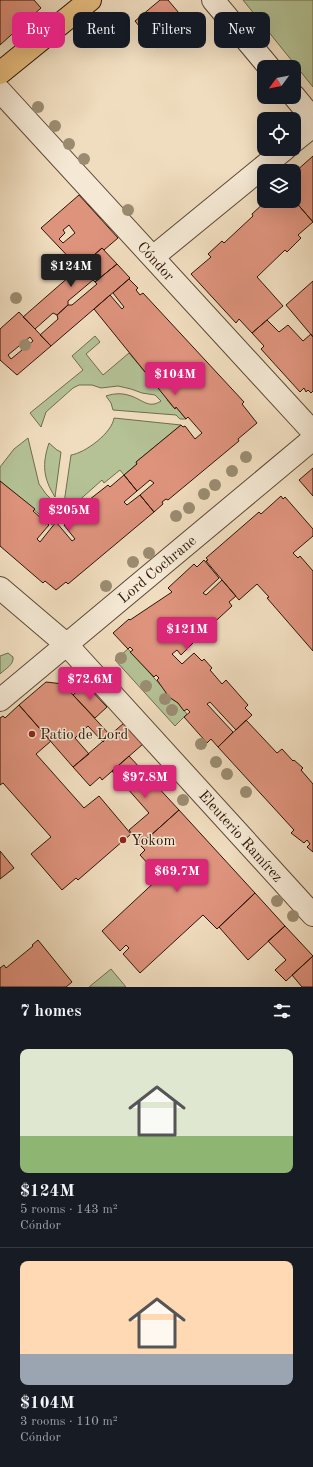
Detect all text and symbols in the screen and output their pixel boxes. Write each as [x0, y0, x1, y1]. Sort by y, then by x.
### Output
chip: Buy [12, 12, 65, 48]
chip: Rent [73, 12, 130, 48]
chip: Filters [138, 12, 206, 48]
chip: New [214, 12, 270, 48]
north arrow [257, 60, 301, 104]
map controls [257, 60, 301, 208]
button: locate [257, 112, 301, 156]
button: layers [257, 164, 301, 208]
street label: Cóndor [134, 240, 176, 284]
pin: $124M [43, 254, 99, 288]
text: $124M [50, 260, 92, 273]
pin: $104M [147, 362, 203, 396]
text: $104M [154, 368, 196, 381]
pin: $205M [41, 498, 97, 532]
text: $205M [48, 504, 90, 517]
street label: Lord Cochrane [116, 533, 200, 607]
pin: $121M [159, 617, 215, 651]
text: $121M [166, 623, 208, 636]
pin: $72.6M [57, 667, 123, 701]
text: $72.6M [67, 673, 113, 686]
place label: Patio de Lord [40, 728, 128, 743]
marker: Patio de Lord [27, 729, 37, 739]
pin: $97.8M [112, 765, 178, 799]
text: $97.8M [122, 771, 168, 784]
street label: Eleuterio Ramírez [195, 788, 285, 886]
place label: Yokom [131, 834, 176, 849]
marker: Yokom [118, 835, 128, 845]
pin: $69.7M [144, 859, 210, 893]
text: $69.7M [154, 865, 200, 878]
icon: filters [271, 1000, 293, 1022]
text: 7 homes [20, 1003, 82, 1020]
icon: home [121, 1075, 193, 1147]
text: $124M [20, 1183, 75, 1200]
text: 5 rooms · 143 m² [20, 1203, 118, 1216]
text: Cóndor [20, 1219, 61, 1232]
icon: home [121, 1287, 193, 1359]
text: $104M [20, 1395, 75, 1412]
text: 3 rooms · 110 m² [20, 1415, 118, 1428]
text: Cóndor [20, 1431, 61, 1444]

